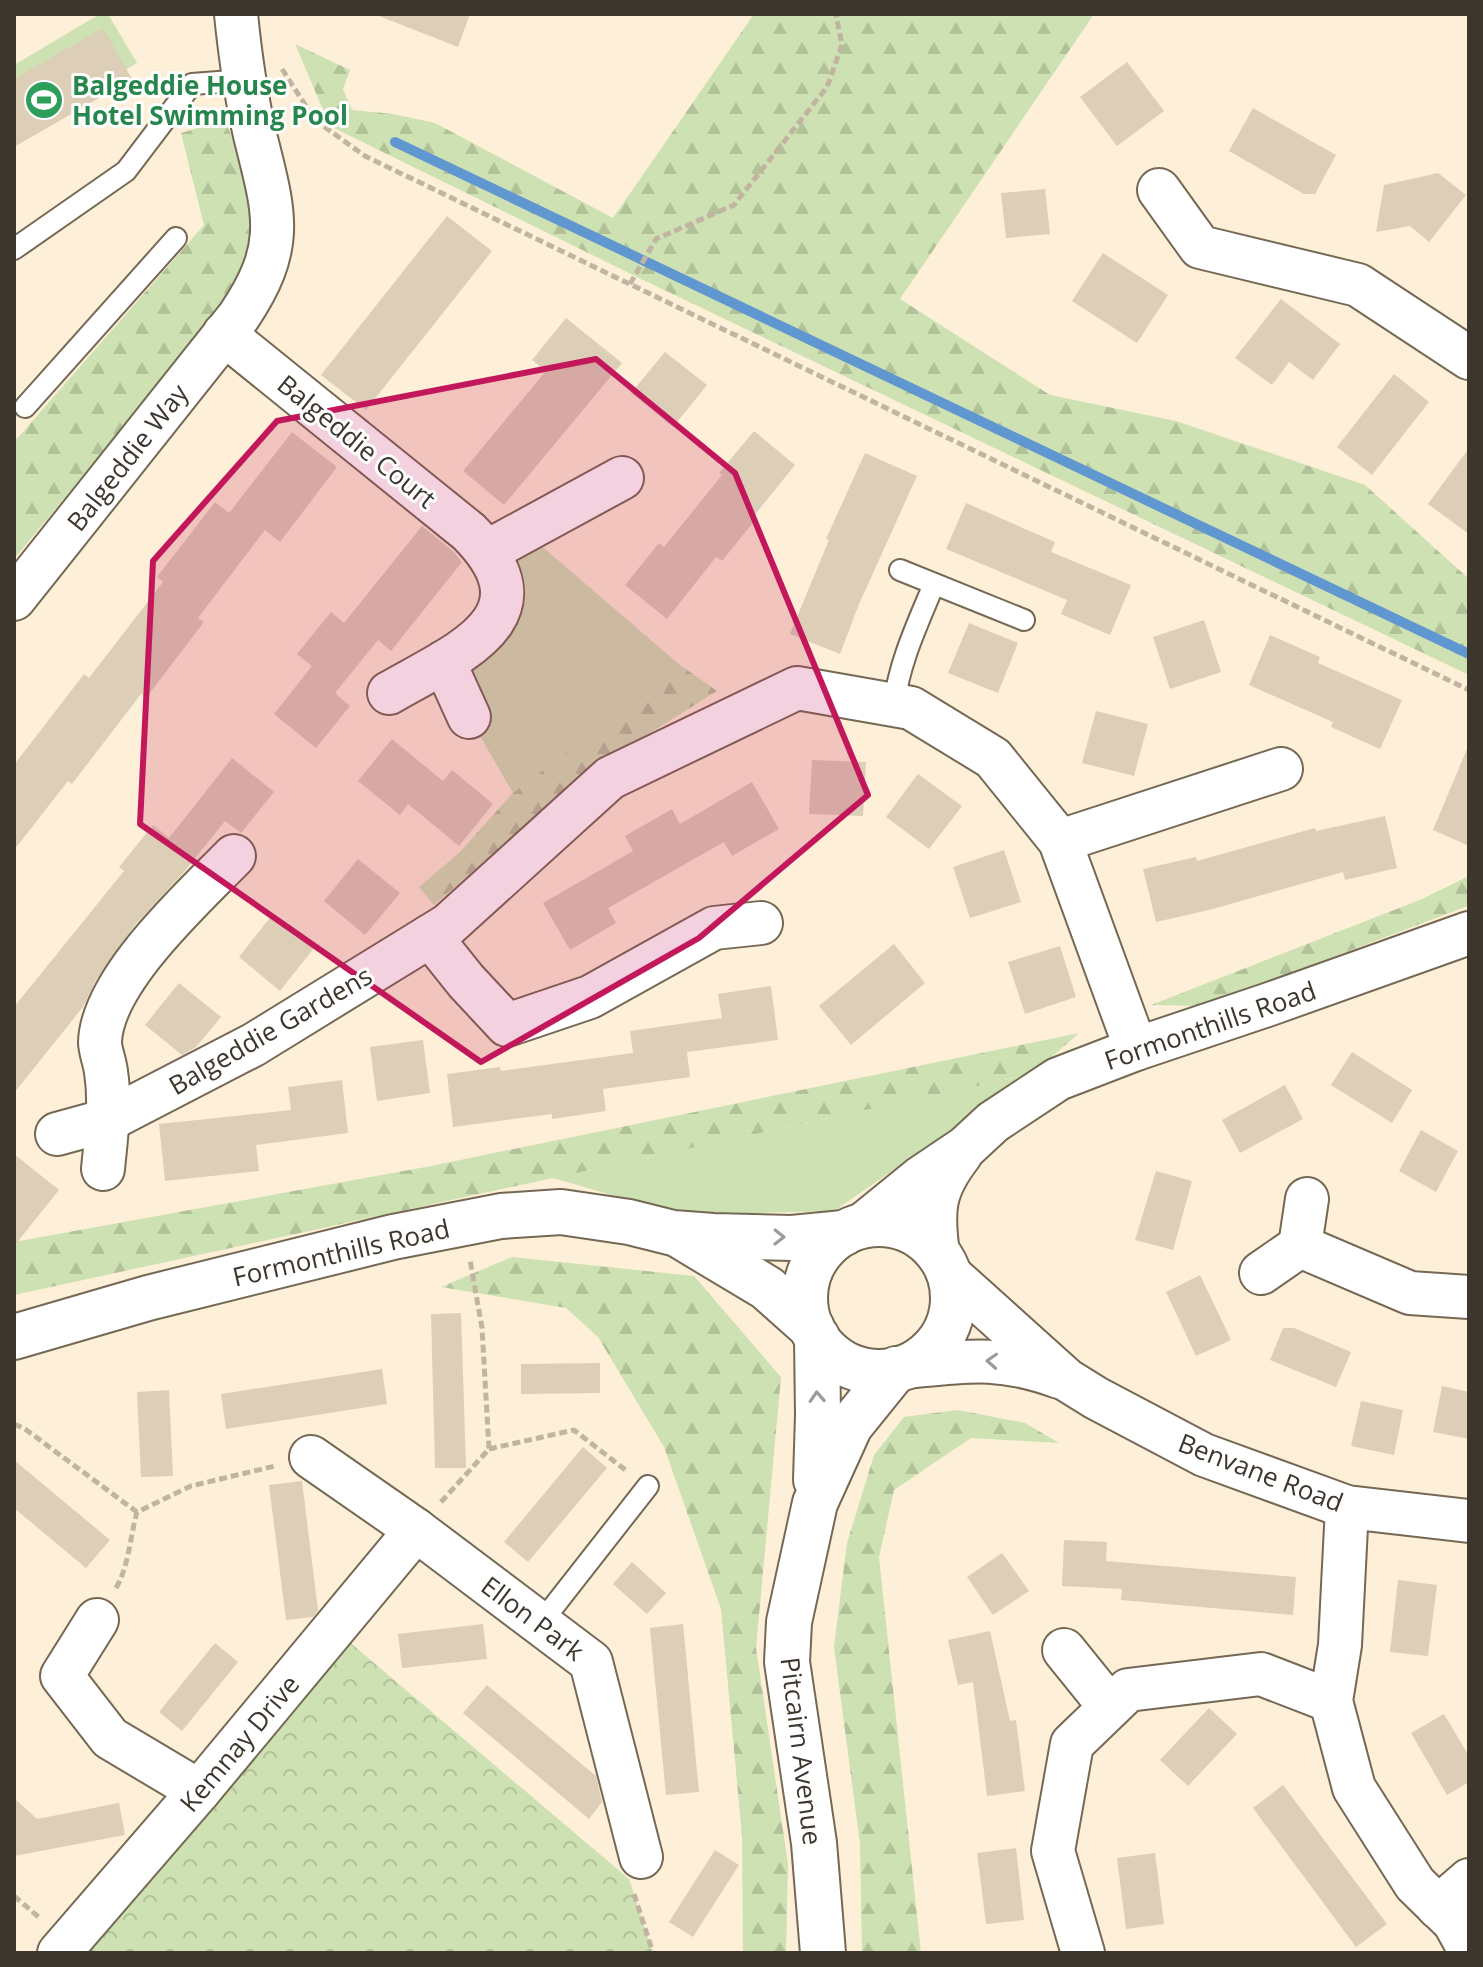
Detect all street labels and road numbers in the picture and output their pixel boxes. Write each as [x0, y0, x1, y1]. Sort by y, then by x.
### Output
street label: Balgeddie Court [270, 366, 444, 516]
street label: Balgeddie Way [58, 375, 196, 538]
street label: Balgeddie Gardens [162, 957, 378, 1103]
street label: Formonthills Road [1099, 972, 1321, 1078]
street label: Formonthills Road [229, 1210, 453, 1294]
street label: Benvane Road [1173, 1424, 1349, 1520]
street label: Ellon Park [474, 1567, 592, 1669]
street label: Pitcairn Avenue [773, 1655, 831, 1847]
street label: Kemnay Drive [171, 1667, 307, 1819]

